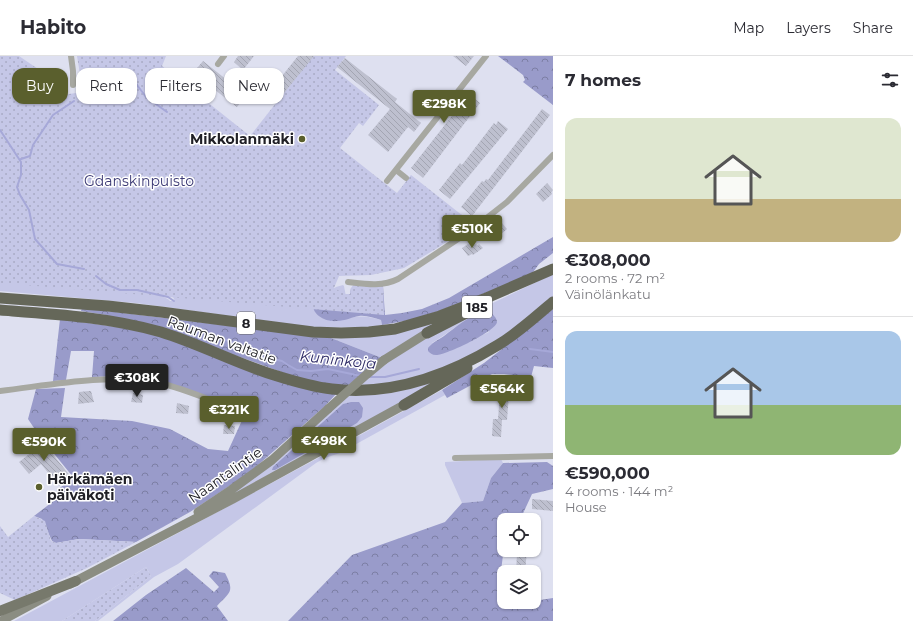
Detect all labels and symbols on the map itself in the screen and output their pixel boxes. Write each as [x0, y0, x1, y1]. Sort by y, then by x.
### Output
pin: €298K [416, 90, 472, 124]
place label: Mikkolanmäki [190, 130, 294, 148]
marker: Mikkolanmäki [297, 134, 307, 144]
park label: Gdanskinpuisto [84, 172, 194, 190]
pin: €510K [444, 215, 500, 249]
road number: 185 [462, 296, 492, 318]
street label: Rauman valtatie [165, 312, 279, 368]
road number: 8 [237, 312, 255, 334]
water label: Kuninkoja [299, 346, 377, 373]
pin: €308K [109, 364, 165, 398]
pin: €564K [474, 375, 530, 409]
pin: €321K [201, 396, 257, 430]
pin: €498K [296, 427, 352, 461]
pin: €590K [16, 428, 72, 462]
street label: Naantalintie [185, 443, 265, 507]
place label: Härkämäen päiväkoti [47, 470, 133, 504]
marker: Härkämäen päiväkoti [34, 482, 44, 492]

